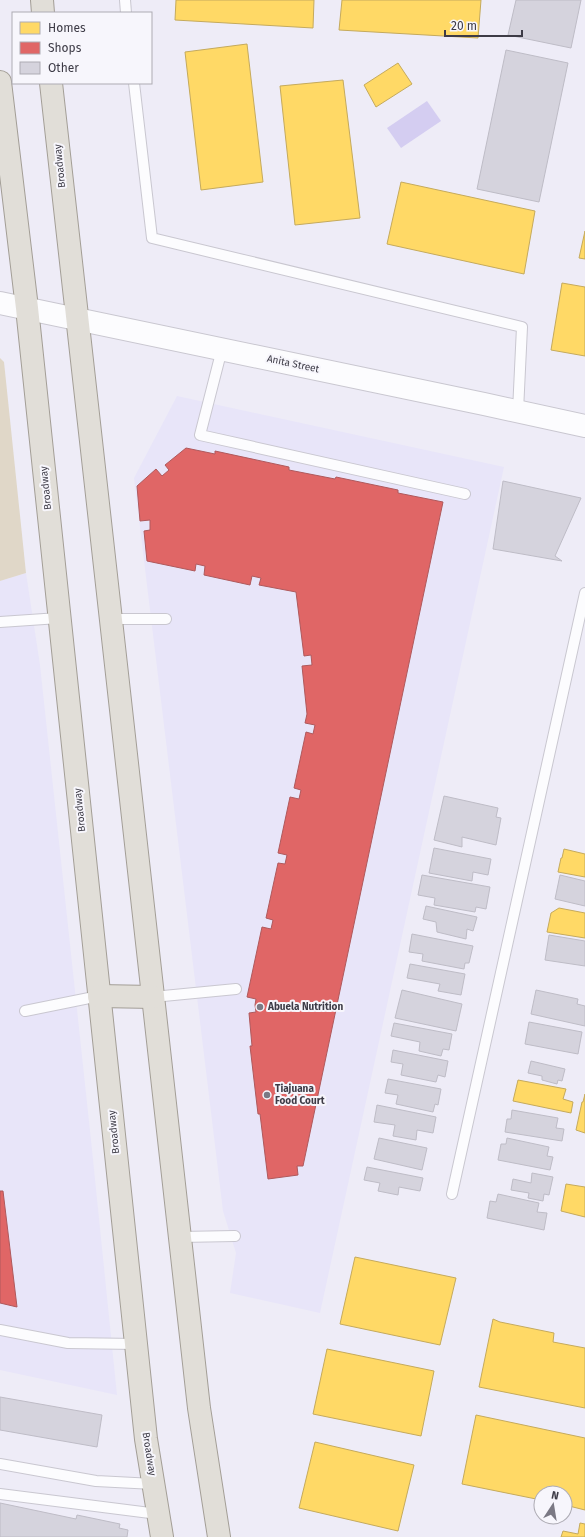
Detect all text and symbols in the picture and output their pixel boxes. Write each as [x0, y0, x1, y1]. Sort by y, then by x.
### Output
legend [12, 12, 152, 84]
scale bar [445, 12, 522, 38]
text: 20 m [451, 19, 477, 33]
text: Homes [48, 21, 86, 35]
text: Shops [48, 41, 82, 55]
text: Other [48, 61, 79, 75]
street label: Broadway [52, 143, 68, 189]
street label: Anita Street [266, 353, 321, 375]
street label: Broadway [38, 465, 54, 511]
street label: Broadway [72, 787, 88, 833]
place label: Abuela Nutrition [267, 1001, 343, 1013]
marker: Abuela Nutrition [255, 1002, 265, 1012]
place label: Tiajuana Food Court [275, 1083, 325, 1107]
marker: Tiajuana Food Court [262, 1090, 272, 1100]
street label: Broadway [106, 1109, 122, 1155]
street label: Broadway [140, 1431, 158, 1477]
north arrow [533, 1485, 573, 1525]
text: N [550, 1489, 560, 1503]

